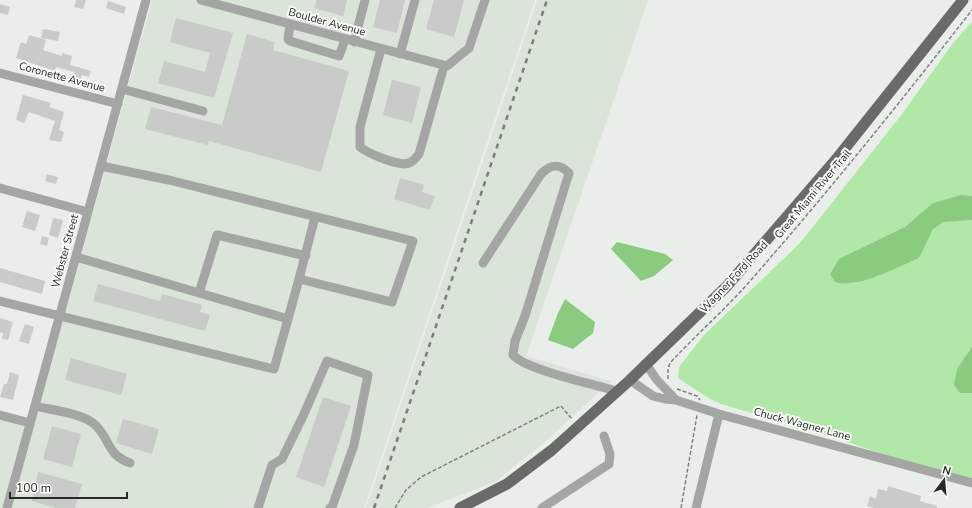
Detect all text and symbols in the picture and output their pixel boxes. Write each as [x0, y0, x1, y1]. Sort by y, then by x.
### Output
street label: Boulder Avenue [287, 4, 367, 40]
street label: Coronette Avenue [17, 58, 107, 96]
street label: Great Miami River Trail [771, 146, 855, 242]
street label: Webster Street [48, 213, 82, 289]
street label: Wagner Ford Road [697, 238, 771, 316]
street label: Chuck Wagner Lane [752, 404, 852, 444]
north arrow [924, 460, 964, 500]
text: N [941, 463, 953, 479]
scale bar [10, 474, 127, 500]
text: 100 m [16, 480, 51, 496]

